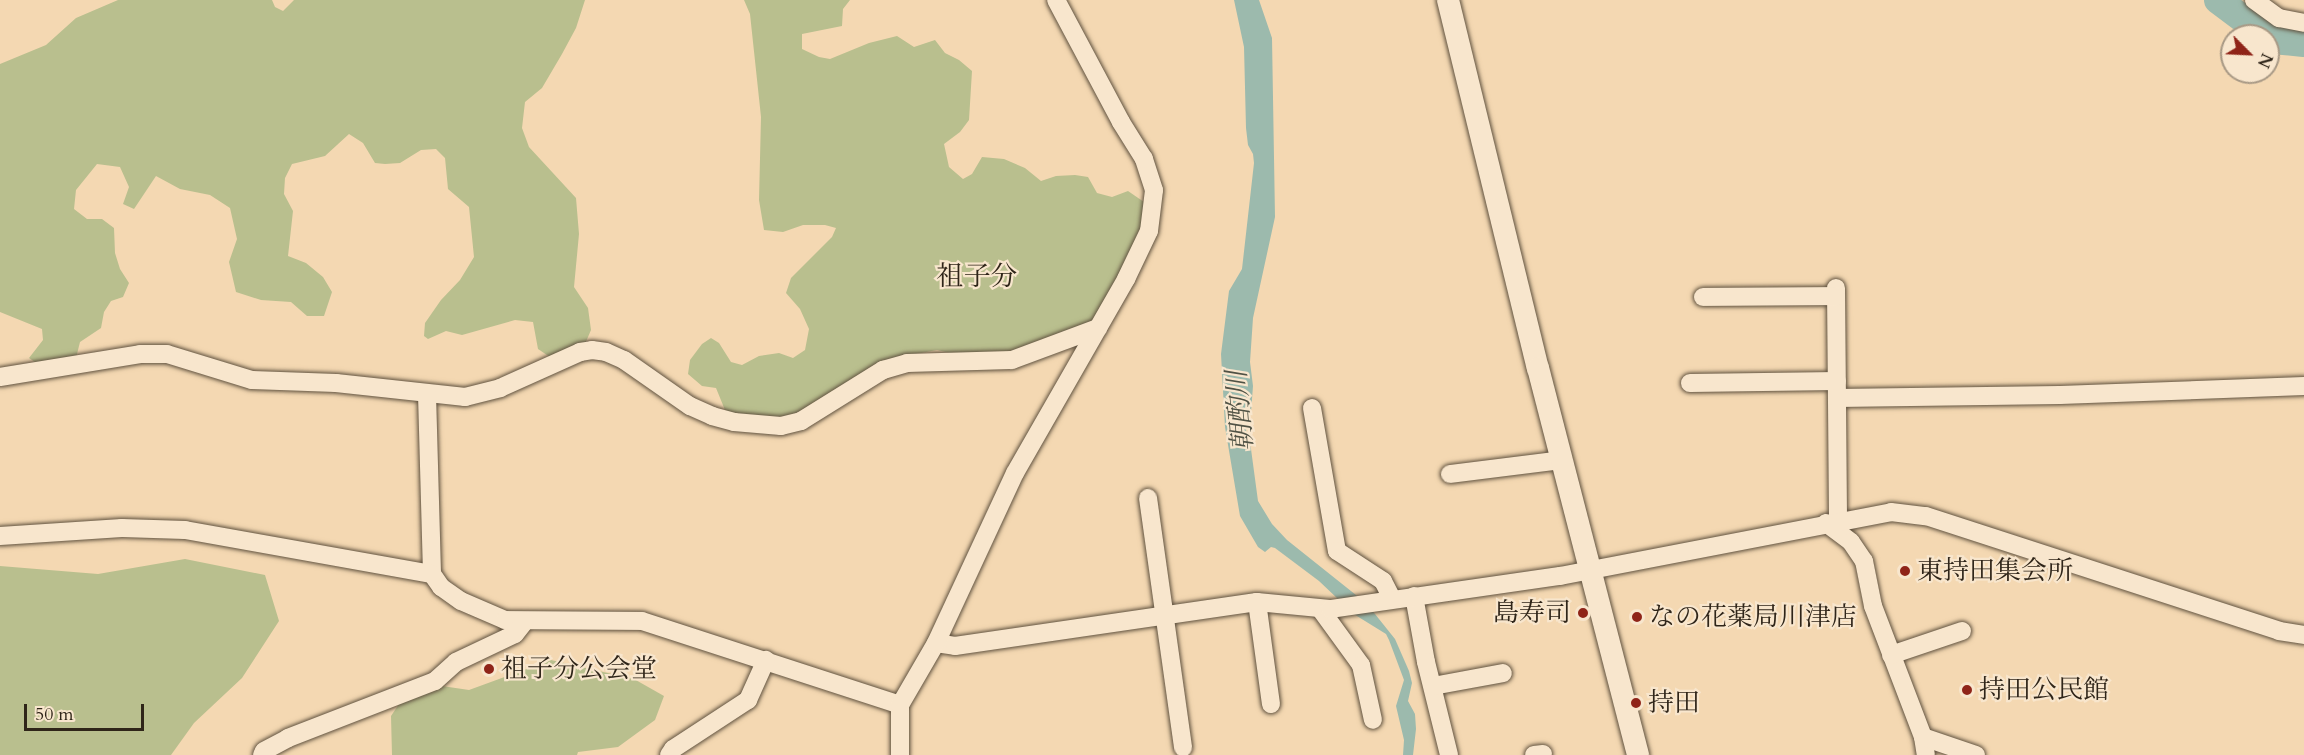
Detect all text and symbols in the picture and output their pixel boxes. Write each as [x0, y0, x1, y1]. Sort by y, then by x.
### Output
north arrow [2220, 24, 2280, 84]
text: N [2252, 50, 2277, 71]
district label: 祖子分 [937, 261, 1017, 293]
water label: 朝酌川 [1220, 369, 1260, 453]
place label: 東持田集会所 [1917, 555, 2073, 587]
marker: 東持田集会所 [1898, 564, 1912, 578]
place label: 島寿司 [1493, 597, 1571, 629]
place label: なの花薬局川津店 [1649, 601, 1857, 633]
marker: 島寿司 [1576, 606, 1590, 620]
marker: なの花薬局川津店 [1630, 610, 1644, 624]
place label: 祖子分公会堂 [501, 653, 657, 685]
marker: 祖子分公会堂 [482, 662, 496, 676]
place label: 持田公民館 [1979, 674, 2109, 706]
marker: 持田公民館 [1960, 683, 1974, 697]
place label: 持田 [1648, 687, 1700, 719]
scale bar [27, 692, 147, 730]
marker: 持田 [1629, 696, 1643, 710]
text: 50 m [35, 702, 74, 727]

